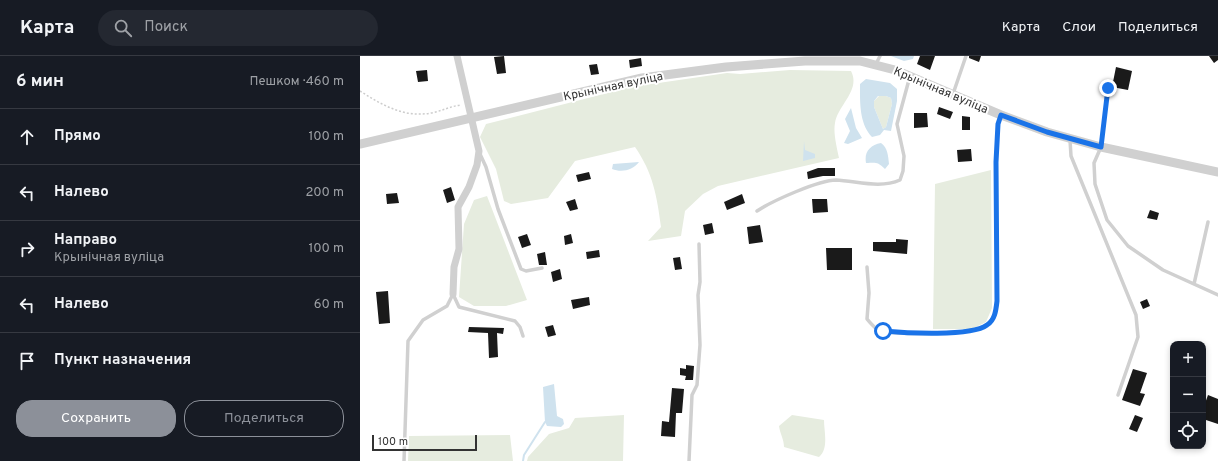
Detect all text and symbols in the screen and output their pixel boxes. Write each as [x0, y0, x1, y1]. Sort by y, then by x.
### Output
search box [98, 10, 378, 46]
text: Карта [20, 16, 74, 40]
icon: search [112, 17, 134, 39]
text: Поиск [144, 18, 188, 37]
text: Карта [1002, 19, 1040, 36]
text: Слои [1062, 19, 1096, 36]
text: Поделиться [1118, 19, 1198, 36]
street label: Крынічная вуліца [891, 64, 990, 118]
street label: Крынічная вуліца [562, 69, 665, 105]
text: 6 мин [16, 71, 64, 93]
text: Пешком · 460 m [250, 74, 344, 90]
route end [1099, 79, 1117, 97]
icon: ahead [16, 126, 38, 148]
text: Прямо [54, 127, 101, 146]
text: 100 m [308, 129, 344, 145]
icon: left [16, 182, 38, 204]
text: Налево [54, 183, 109, 202]
text: 200 m [305, 185, 344, 201]
text: Направо [54, 231, 117, 250]
icon: right [16, 238, 38, 260]
text: 100 m [308, 241, 344, 257]
text: Крынічная вуліца [54, 250, 164, 266]
icon: left [16, 294, 38, 316]
text: Налево [54, 295, 109, 314]
text: 60 m [314, 297, 344, 313]
route start [874, 322, 892, 340]
map controls [1170, 341, 1206, 449]
button: + [1170, 341, 1206, 377]
icon: arrive [16, 350, 38, 372]
text: Пункт назначения [54, 351, 191, 370]
button: − [1170, 377, 1206, 413]
button: Сохранить [16, 400, 176, 437]
button: Поделиться [184, 400, 344, 437]
button: locate [1170, 413, 1206, 449]
scale bar [372, 433, 477, 452]
text: 100 m [378, 435, 408, 449]

